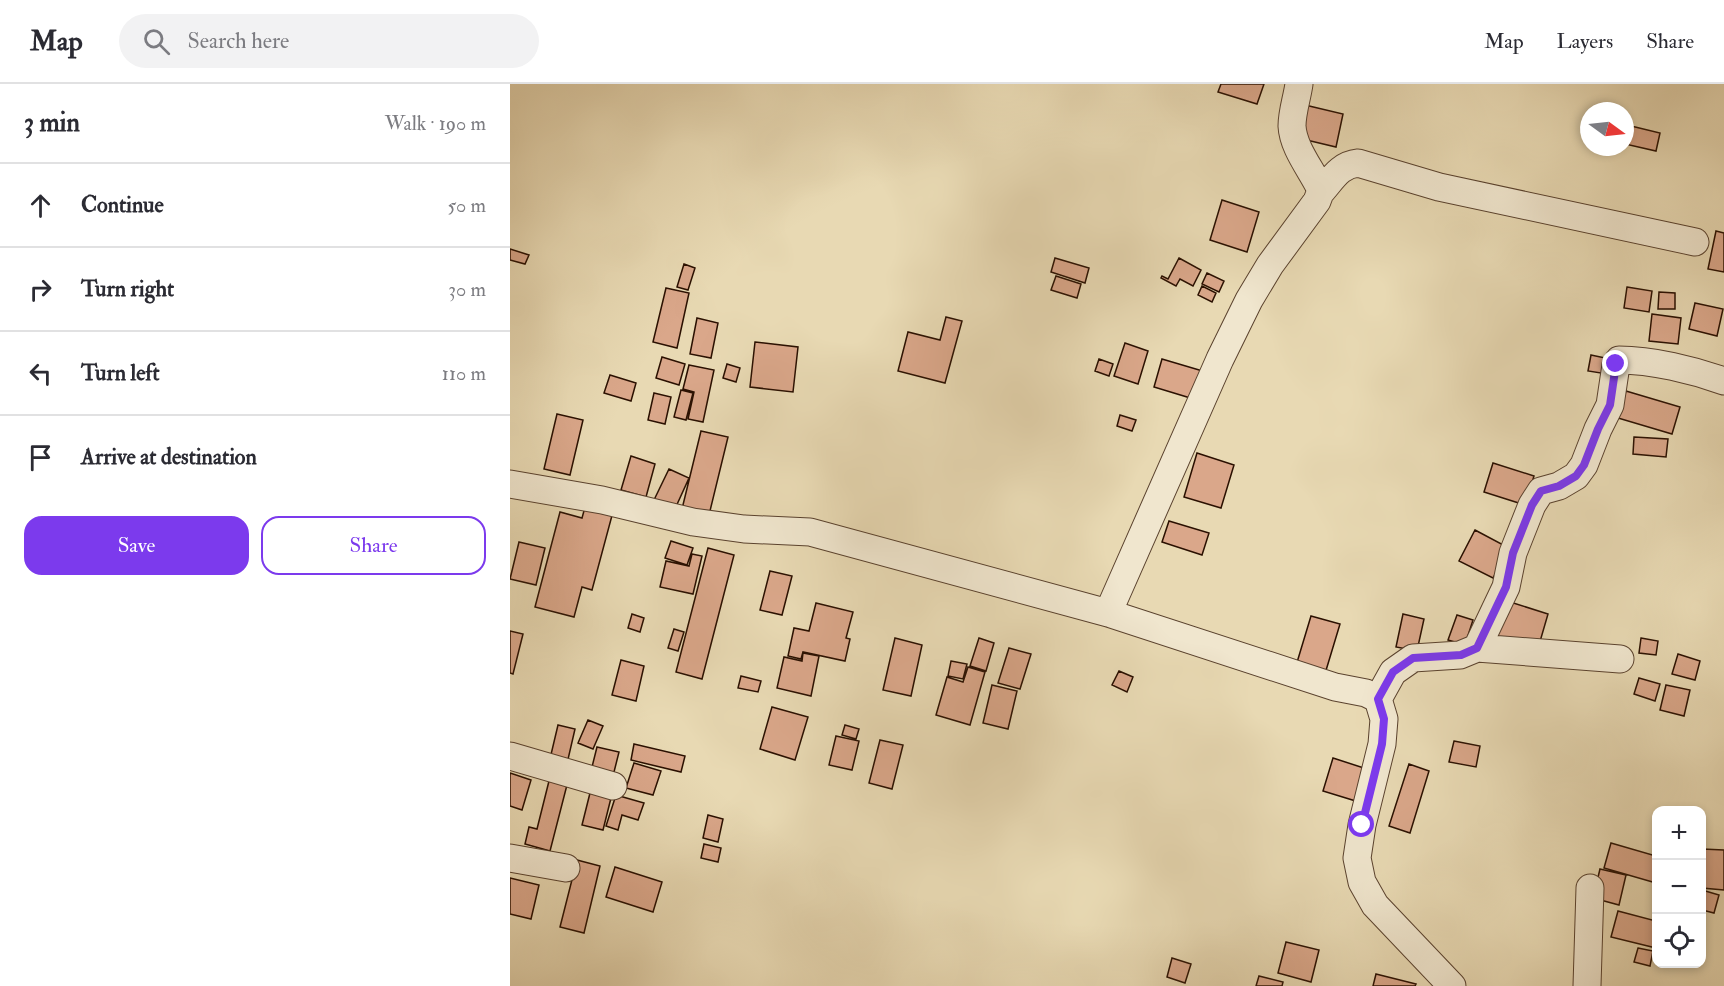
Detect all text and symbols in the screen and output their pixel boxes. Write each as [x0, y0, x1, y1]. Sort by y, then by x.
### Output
search box [119, 14, 539, 68]
text: Map [30, 24, 83, 59]
icon: search [140, 25, 173, 58]
text: Search here [188, 27, 289, 55]
text: Map [1484, 28, 1524, 55]
text: Layers [1557, 28, 1613, 55]
text: Share [1646, 28, 1694, 55]
north arrow [1580, 102, 1634, 156]
text: 3 min [24, 107, 80, 139]
text: Walk · 190 m [385, 111, 486, 136]
icon: ahead [24, 189, 57, 222]
text: Continue [81, 191, 164, 219]
text: 50 m [447, 193, 486, 218]
icon: right [24, 273, 57, 306]
text: Turn right [81, 275, 174, 303]
text: 30 m [448, 277, 486, 302]
route end [1602, 350, 1628, 376]
icon: left [24, 357, 57, 390]
text: Turn left [81, 359, 160, 387]
text: 110 m [442, 361, 486, 386]
icon: arrive [24, 441, 57, 474]
text: Arrive at destination [81, 443, 257, 471]
button: Save [24, 516, 249, 575]
button: Share [261, 516, 486, 575]
map controls [1652, 806, 1706, 968]
button: + [1652, 806, 1706, 860]
route start [1348, 811, 1374, 837]
button: − [1652, 860, 1706, 914]
button: locate [1652, 914, 1706, 968]

